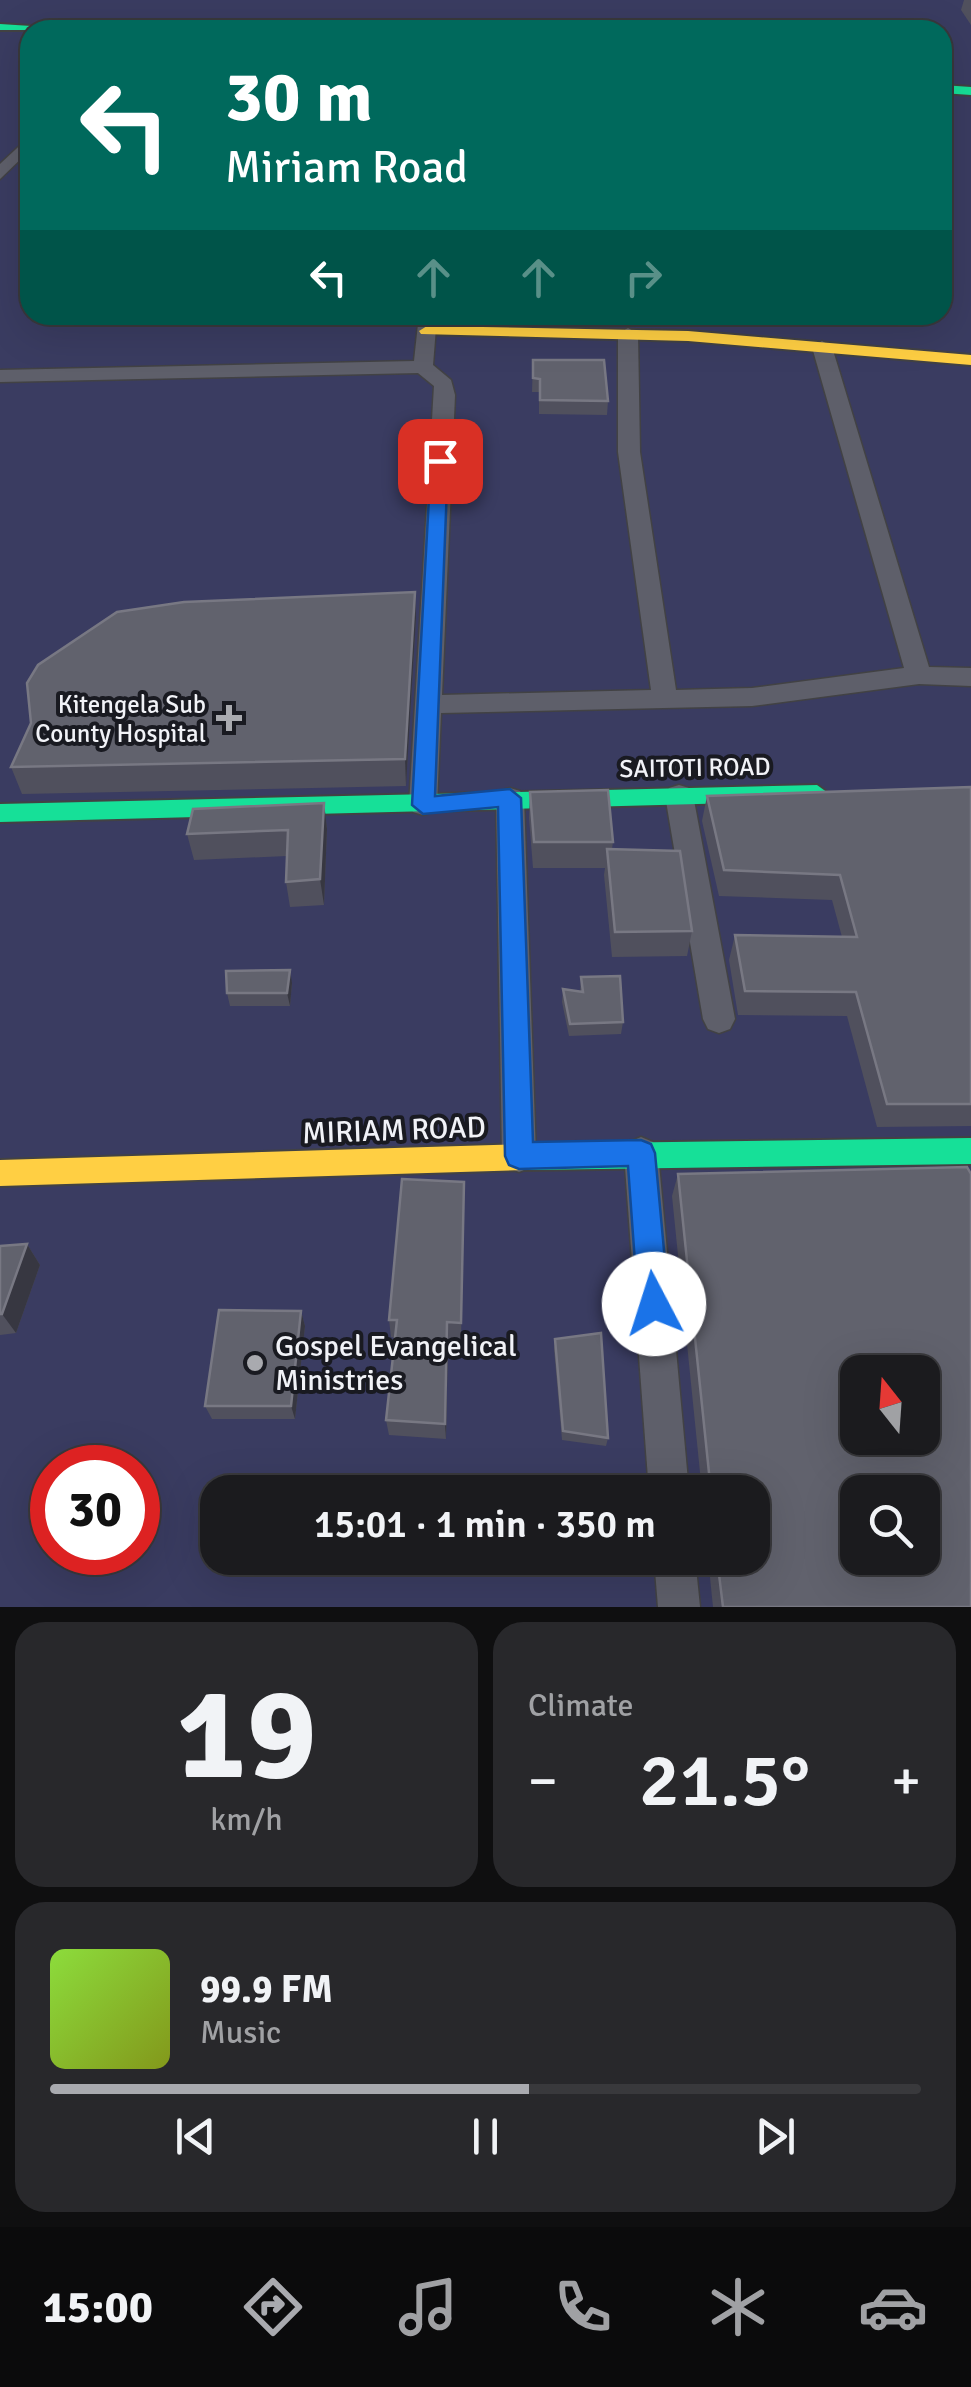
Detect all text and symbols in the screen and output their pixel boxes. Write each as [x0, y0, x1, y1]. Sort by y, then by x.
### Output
text: 30 m [225, 54, 373, 140]
icon: left [60, 60, 190, 190]
text: Miriam Road [225, 140, 468, 195]
icon: left [301, 250, 356, 305]
icon: ahead [406, 250, 461, 305]
icon: ahead [511, 250, 566, 305]
icon: right [616, 250, 671, 305]
pin [398, 419, 483, 504]
icon: arrive [413, 434, 468, 489]
place label: Kitengela Sub County Hospital [35, 689, 206, 749]
marker: Kitengela Sub County Hospital [216, 705, 242, 731]
street label: SAITOTI ROAD [619, 751, 771, 784]
street label: MIRIAM ROAD [302, 1109, 486, 1152]
position arrow [602, 1252, 706, 1356]
place label: Gospel Evangelical Ministries [275, 1328, 517, 1399]
marker: Gospel Evangelical Ministries [244, 1352, 266, 1374]
north arrow [840, 1355, 940, 1455]
map controls [840, 1355, 940, 1575]
speed limit sign: 30 [30, 1445, 160, 1575]
button: search [840, 1475, 940, 1575]
text: 15:01 · 1 min · 350 m [314, 1501, 656, 1548]
text: 19 [176, 1655, 317, 1815]
text: Climate [528, 1686, 634, 1725]
text: 21.5° [639, 1734, 810, 1827]
text: − [528, 1747, 558, 1815]
text: + [891, 1747, 921, 1815]
text: km/h [210, 1800, 283, 1839]
text: 99.9 FM [200, 1966, 333, 2013]
text: Music [200, 2013, 281, 2052]
icon: previous [168, 2109, 223, 2164]
icon: pause [458, 2109, 513, 2164]
icon: next [748, 2109, 803, 2164]
icon: directions [238, 2272, 308, 2342]
icon: music [393, 2272, 463, 2342]
icon: phone [548, 2272, 618, 2342]
icon: climate [703, 2272, 773, 2342]
icon: car [858, 2272, 928, 2342]
text: 15:00 [43, 2280, 153, 2335]

